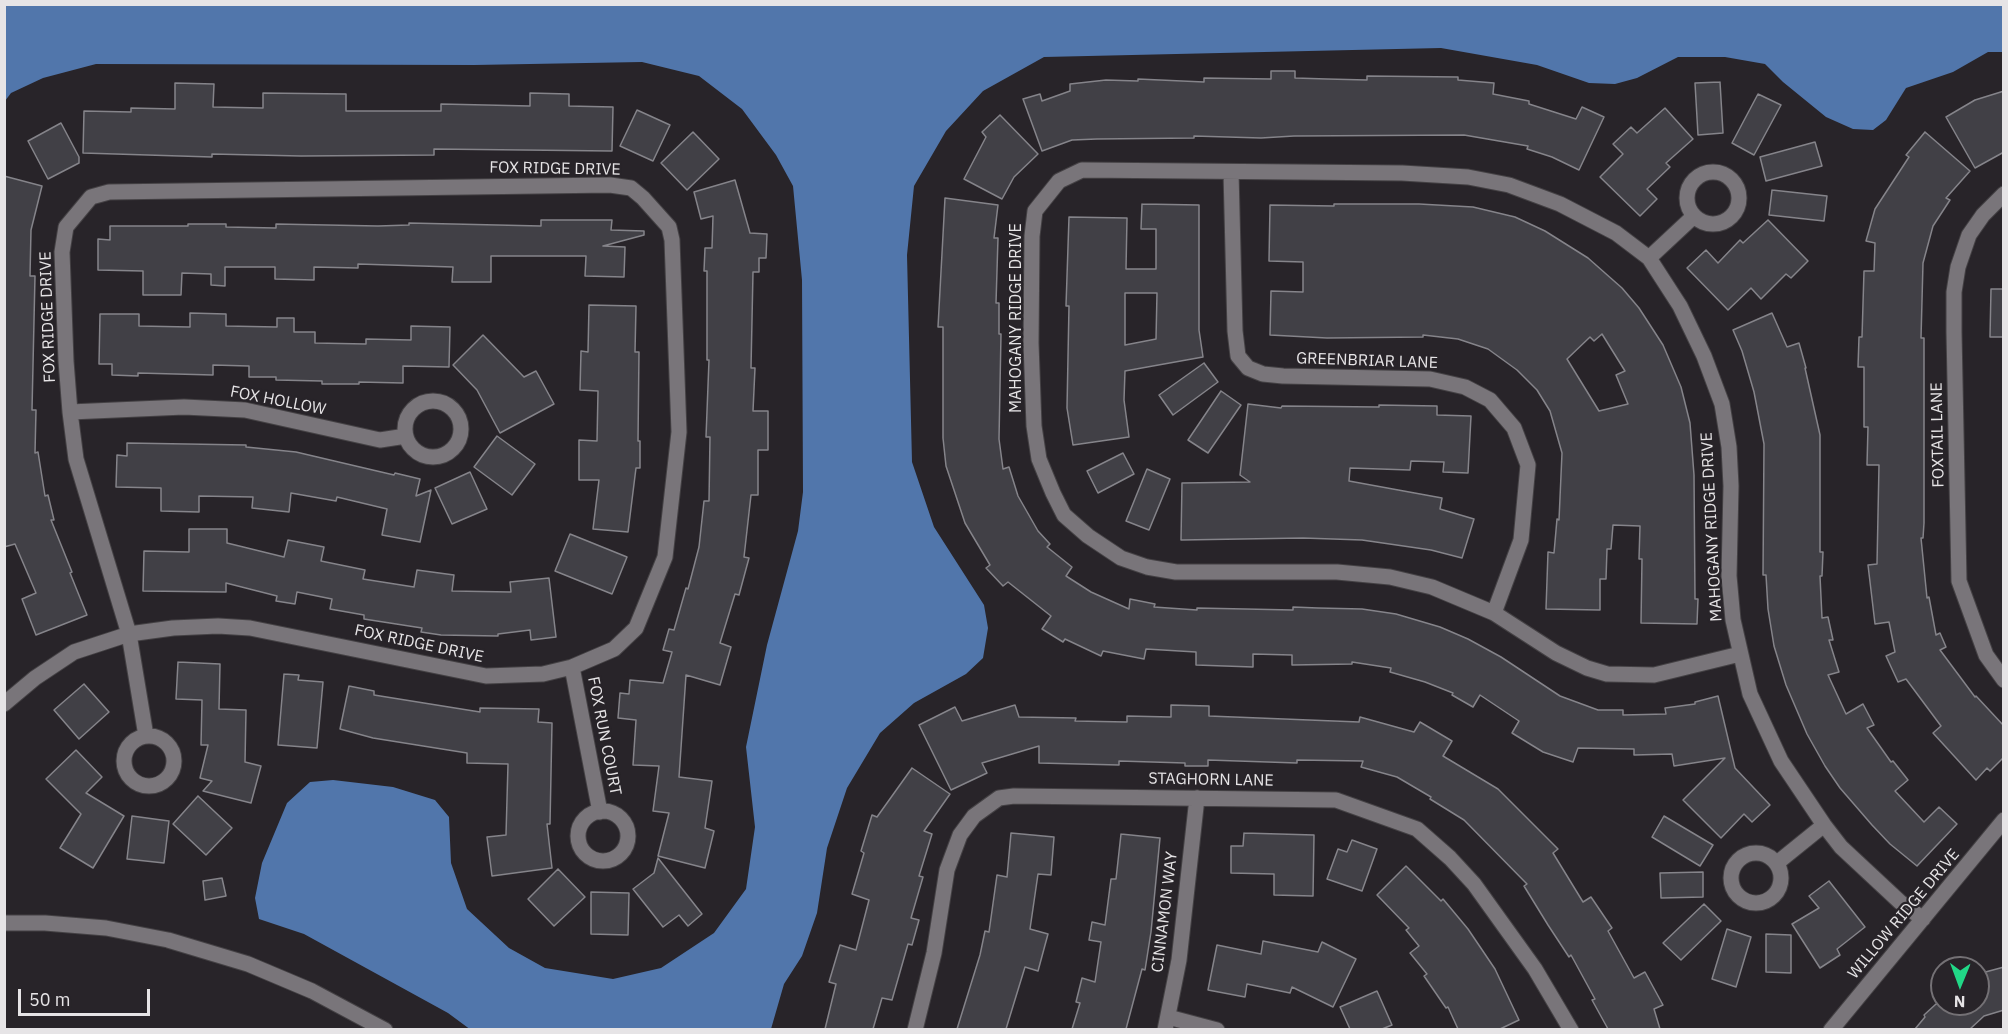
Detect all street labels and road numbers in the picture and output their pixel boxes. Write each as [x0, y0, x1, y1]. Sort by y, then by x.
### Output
street label: FOX RIDGE DRIVE [489, 158, 621, 180]
street label: MAHOGANY RIDGE DRIVE [1006, 223, 1026, 413]
street label: FOX RIDGE DRIVE [36, 251, 60, 383]
street label: GREENBRIAR LANE [1296, 349, 1438, 373]
street label: FOX HOLLOW [229, 382, 327, 420]
street label: FOXTAIL LANE [1927, 382, 1949, 488]
street label: MAHOGANY RIDGE DRIVE [1697, 432, 1727, 622]
street label: FOX RIDGE DRIVE [353, 621, 485, 667]
street label: FOX RUN COURT [583, 675, 625, 797]
street label: STAGHORN LANE [1148, 769, 1274, 791]
street label: WILLOW RIDGE DRIVE [1844, 845, 1964, 983]
street label: CINNAMON WAY [1148, 850, 1182, 974]

